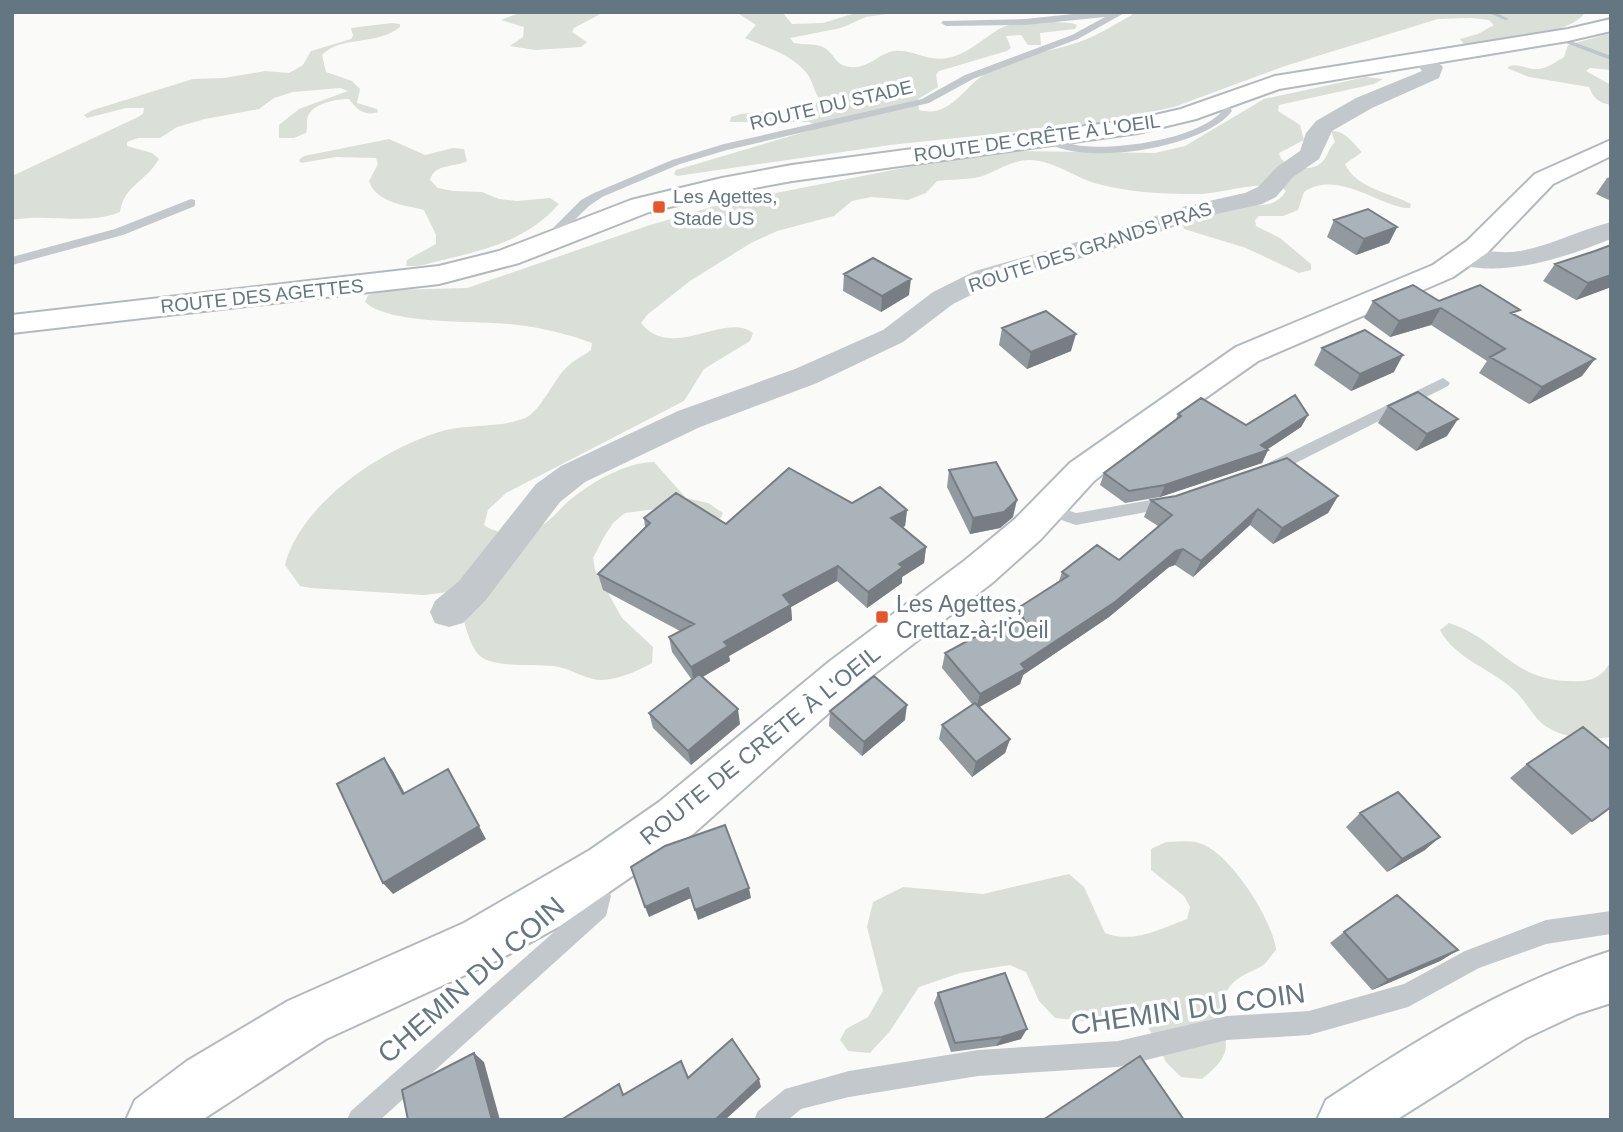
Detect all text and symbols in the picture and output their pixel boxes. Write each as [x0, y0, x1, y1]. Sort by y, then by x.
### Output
street label: ROUTE DU STADE [748, 76, 914, 134]
street label: ROUTE DE CRÊTE À L'OEIL [912, 110, 1162, 166]
place label: Les Agettes, Stade US [673, 186, 778, 229]
street label: ROUTE DES GRANDS PRAS [966, 198, 1214, 296]
marker: Les Agettes, Stade US [651, 199, 667, 215]
street label: ROUTE DES AGETTES [160, 275, 364, 317]
place label: Les Agettes, Crettaz-à-l'Oeil [896, 591, 1049, 643]
marker: Les Agettes, Crettaz-à-l'Oeil [874, 609, 890, 625]
street label: ROUTE DE CRÊTE À L'OEIL [635, 640, 885, 850]
street label: CHEMIN DU COIN [372, 891, 570, 1069]
street label: CHEMIN DU COIN [1069, 977, 1307, 1041]

